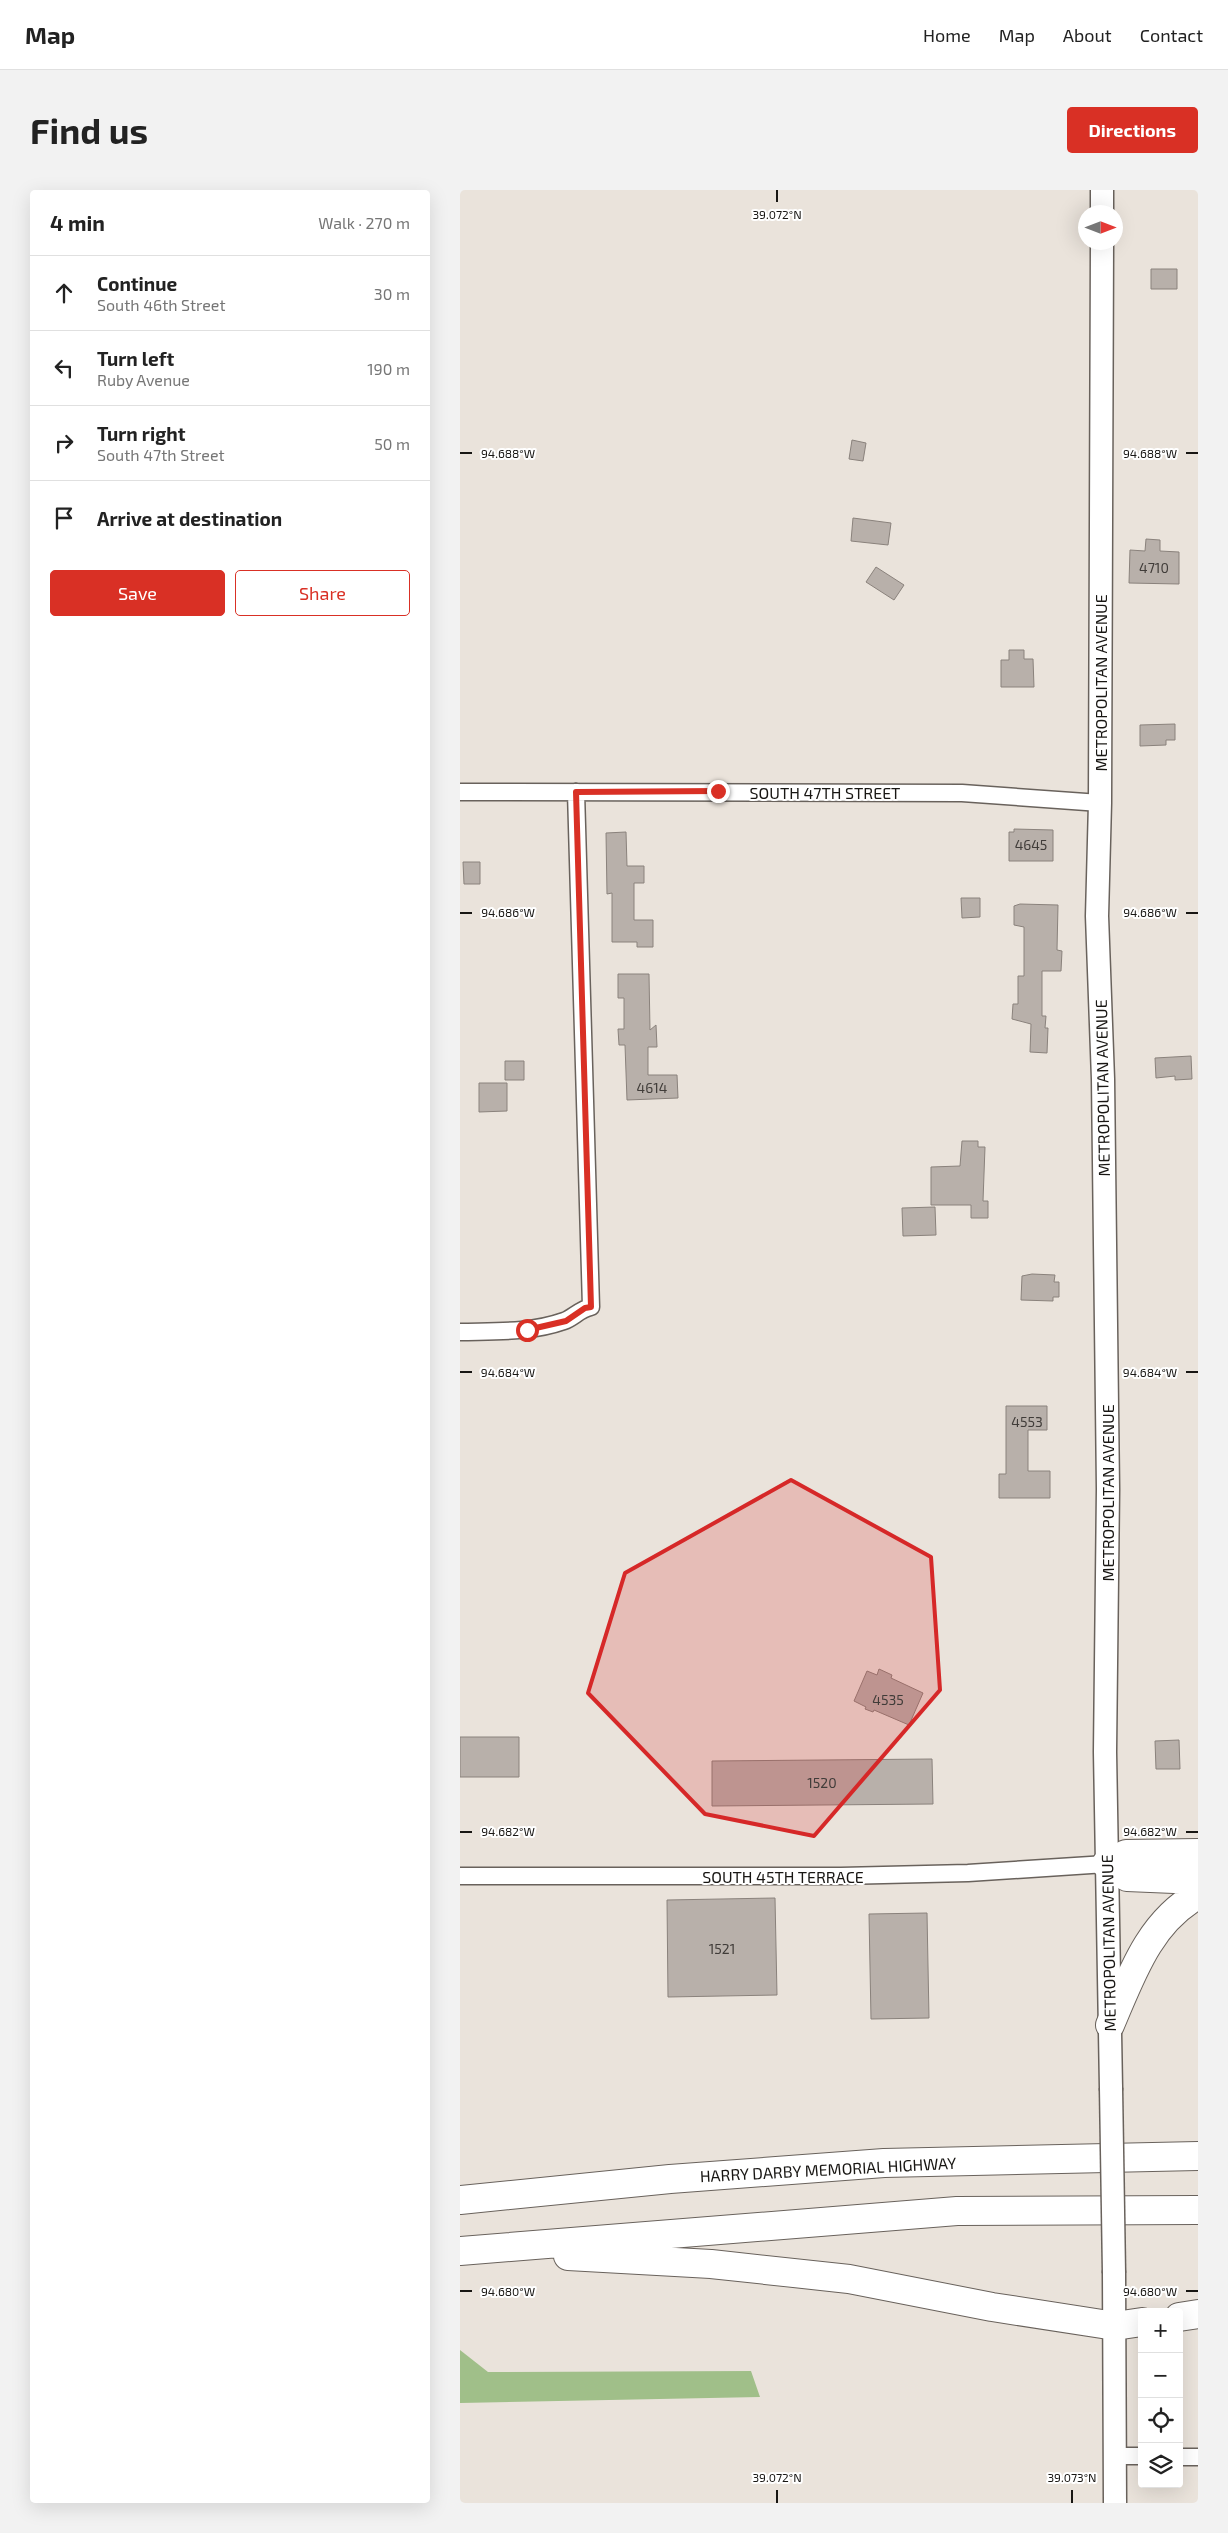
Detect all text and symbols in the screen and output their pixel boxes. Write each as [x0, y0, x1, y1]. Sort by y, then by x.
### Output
text: Map [25, 20, 75, 49]
text: Home [923, 24, 971, 46]
text: Map [999, 24, 1035, 46]
text: About [1063, 24, 1112, 46]
text: Contact [1140, 24, 1203, 46]
button: Directions [1067, 107, 1198, 153]
text: Find us [30, 109, 148, 151]
north arrow [1078, 205, 1123, 250]
text: 39.072°N [752, 207, 802, 221]
text: 4 min [50, 210, 105, 235]
text: Walk · 270 m [318, 213, 410, 232]
text: Continue [97, 272, 177, 295]
icon: ahead [50, 279, 78, 307]
text: 30 m [374, 284, 410, 303]
text: South 46th Street [97, 295, 226, 314]
text: Turn left [97, 347, 174, 370]
icon: left [50, 354, 78, 382]
text: 190 m [367, 359, 410, 378]
text: Ruby Avenue [97, 370, 190, 389]
text: Turn right [97, 422, 185, 445]
icon: right [50, 429, 78, 457]
text: 50 m [374, 434, 410, 453]
text: South 47th Street [97, 445, 225, 464]
text: 94.688°W [481, 446, 535, 460]
text: 94.688°W [1123, 446, 1177, 460]
icon: arrive [50, 504, 78, 532]
text: Arrive at destination [97, 507, 282, 530]
house number: 4710 [1139, 559, 1169, 576]
button: Save [50, 570, 225, 616]
button: Share [235, 570, 410, 616]
street label: METROPOLITAN AVENUE [1091, 594, 1110, 772]
route end [707, 780, 730, 803]
street label: SOUTH 47TH STREET [750, 783, 900, 802]
house number: 4645 [1015, 836, 1047, 853]
text: 94.686°W [481, 905, 535, 919]
text: 94.686°W [1123, 905, 1177, 919]
street label: METROPOLITAN AVENUE [1091, 999, 1113, 1177]
house number: 4614 [637, 1079, 667, 1096]
route start [516, 1319, 539, 1342]
text: 94.684°W [481, 1365, 535, 1379]
text: 94.684°W [1123, 1365, 1177, 1379]
street label: METROPOLITAN AVENUE [1098, 1404, 1117, 1582]
house number: 4553 [1011, 1413, 1043, 1430]
house number: 4535 [872, 1691, 904, 1708]
house number: 1520 [807, 1774, 837, 1791]
text: 94.682°W [481, 1824, 535, 1838]
text: 94.682°W [1123, 1824, 1177, 1838]
street label: METROPOLITAN AVENUE [1097, 1854, 1119, 2032]
street label: SOUTH 45TH TERRACE [702, 1867, 864, 1886]
house number: 1521 [709, 1940, 735, 1957]
street label: HARRY DARBY MEMORIAL HIGHWAY [699, 2153, 957, 2185]
text: 94.680°W [481, 2284, 535, 2298]
text: 94.680°W [1123, 2284, 1177, 2298]
map controls [1138, 2308, 1183, 2488]
button: + [1138, 2308, 1183, 2353]
button: − [1138, 2353, 1183, 2398]
button: locate [1138, 2398, 1183, 2443]
button: layers [1138, 2443, 1183, 2488]
text: 39.072°N [752, 2470, 802, 2484]
text: 39.073°N [1047, 2470, 1097, 2484]

